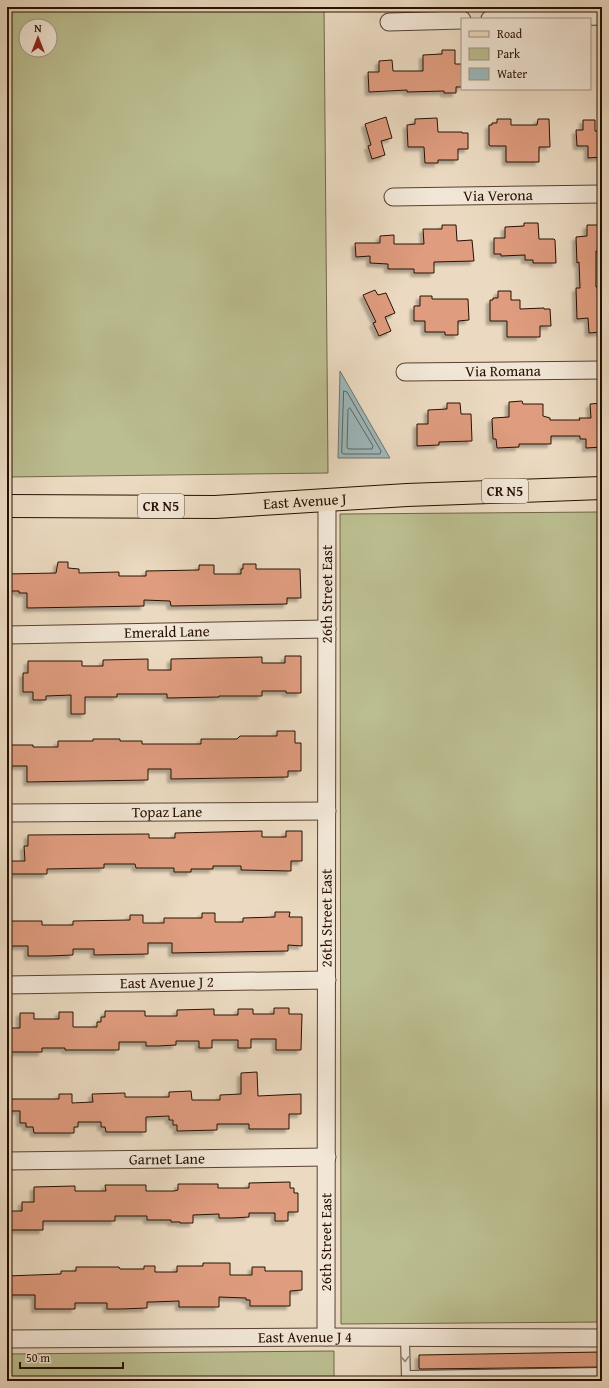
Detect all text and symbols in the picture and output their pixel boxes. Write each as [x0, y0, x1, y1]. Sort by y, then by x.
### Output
north arrow [18, 18, 58, 58]
legend [461, 18, 591, 90]
text: N [34, 20, 42, 36]
text: Road [497, 25, 523, 42]
text: Park [497, 45, 521, 62]
text: Water [497, 65, 527, 82]
street label: Via Verona [463, 184, 533, 206]
street label: Via Romana [465, 360, 541, 381]
road number: CR N5 [482, 479, 528, 503]
street label: East Avenue J [262, 488, 347, 514]
road number: CR N5 [138, 494, 184, 518]
street label: 26th Street East [316, 544, 337, 643]
street label: Emerald Lane [124, 620, 210, 643]
street label: Topaz Lane [132, 801, 202, 822]
street label: 26th Street East [315, 868, 337, 967]
street label: East Avenue J 2 [120, 971, 214, 993]
street label: Garnet Lane [129, 1148, 205, 1169]
street label: 26th Street East [315, 1192, 336, 1291]
street label: East Avenue J 4 [258, 1326, 352, 1347]
scale bar [20, 1344, 123, 1370]
text: 50 m [26, 1349, 50, 1366]
one-way arrow [401, 1356, 410, 1362]

